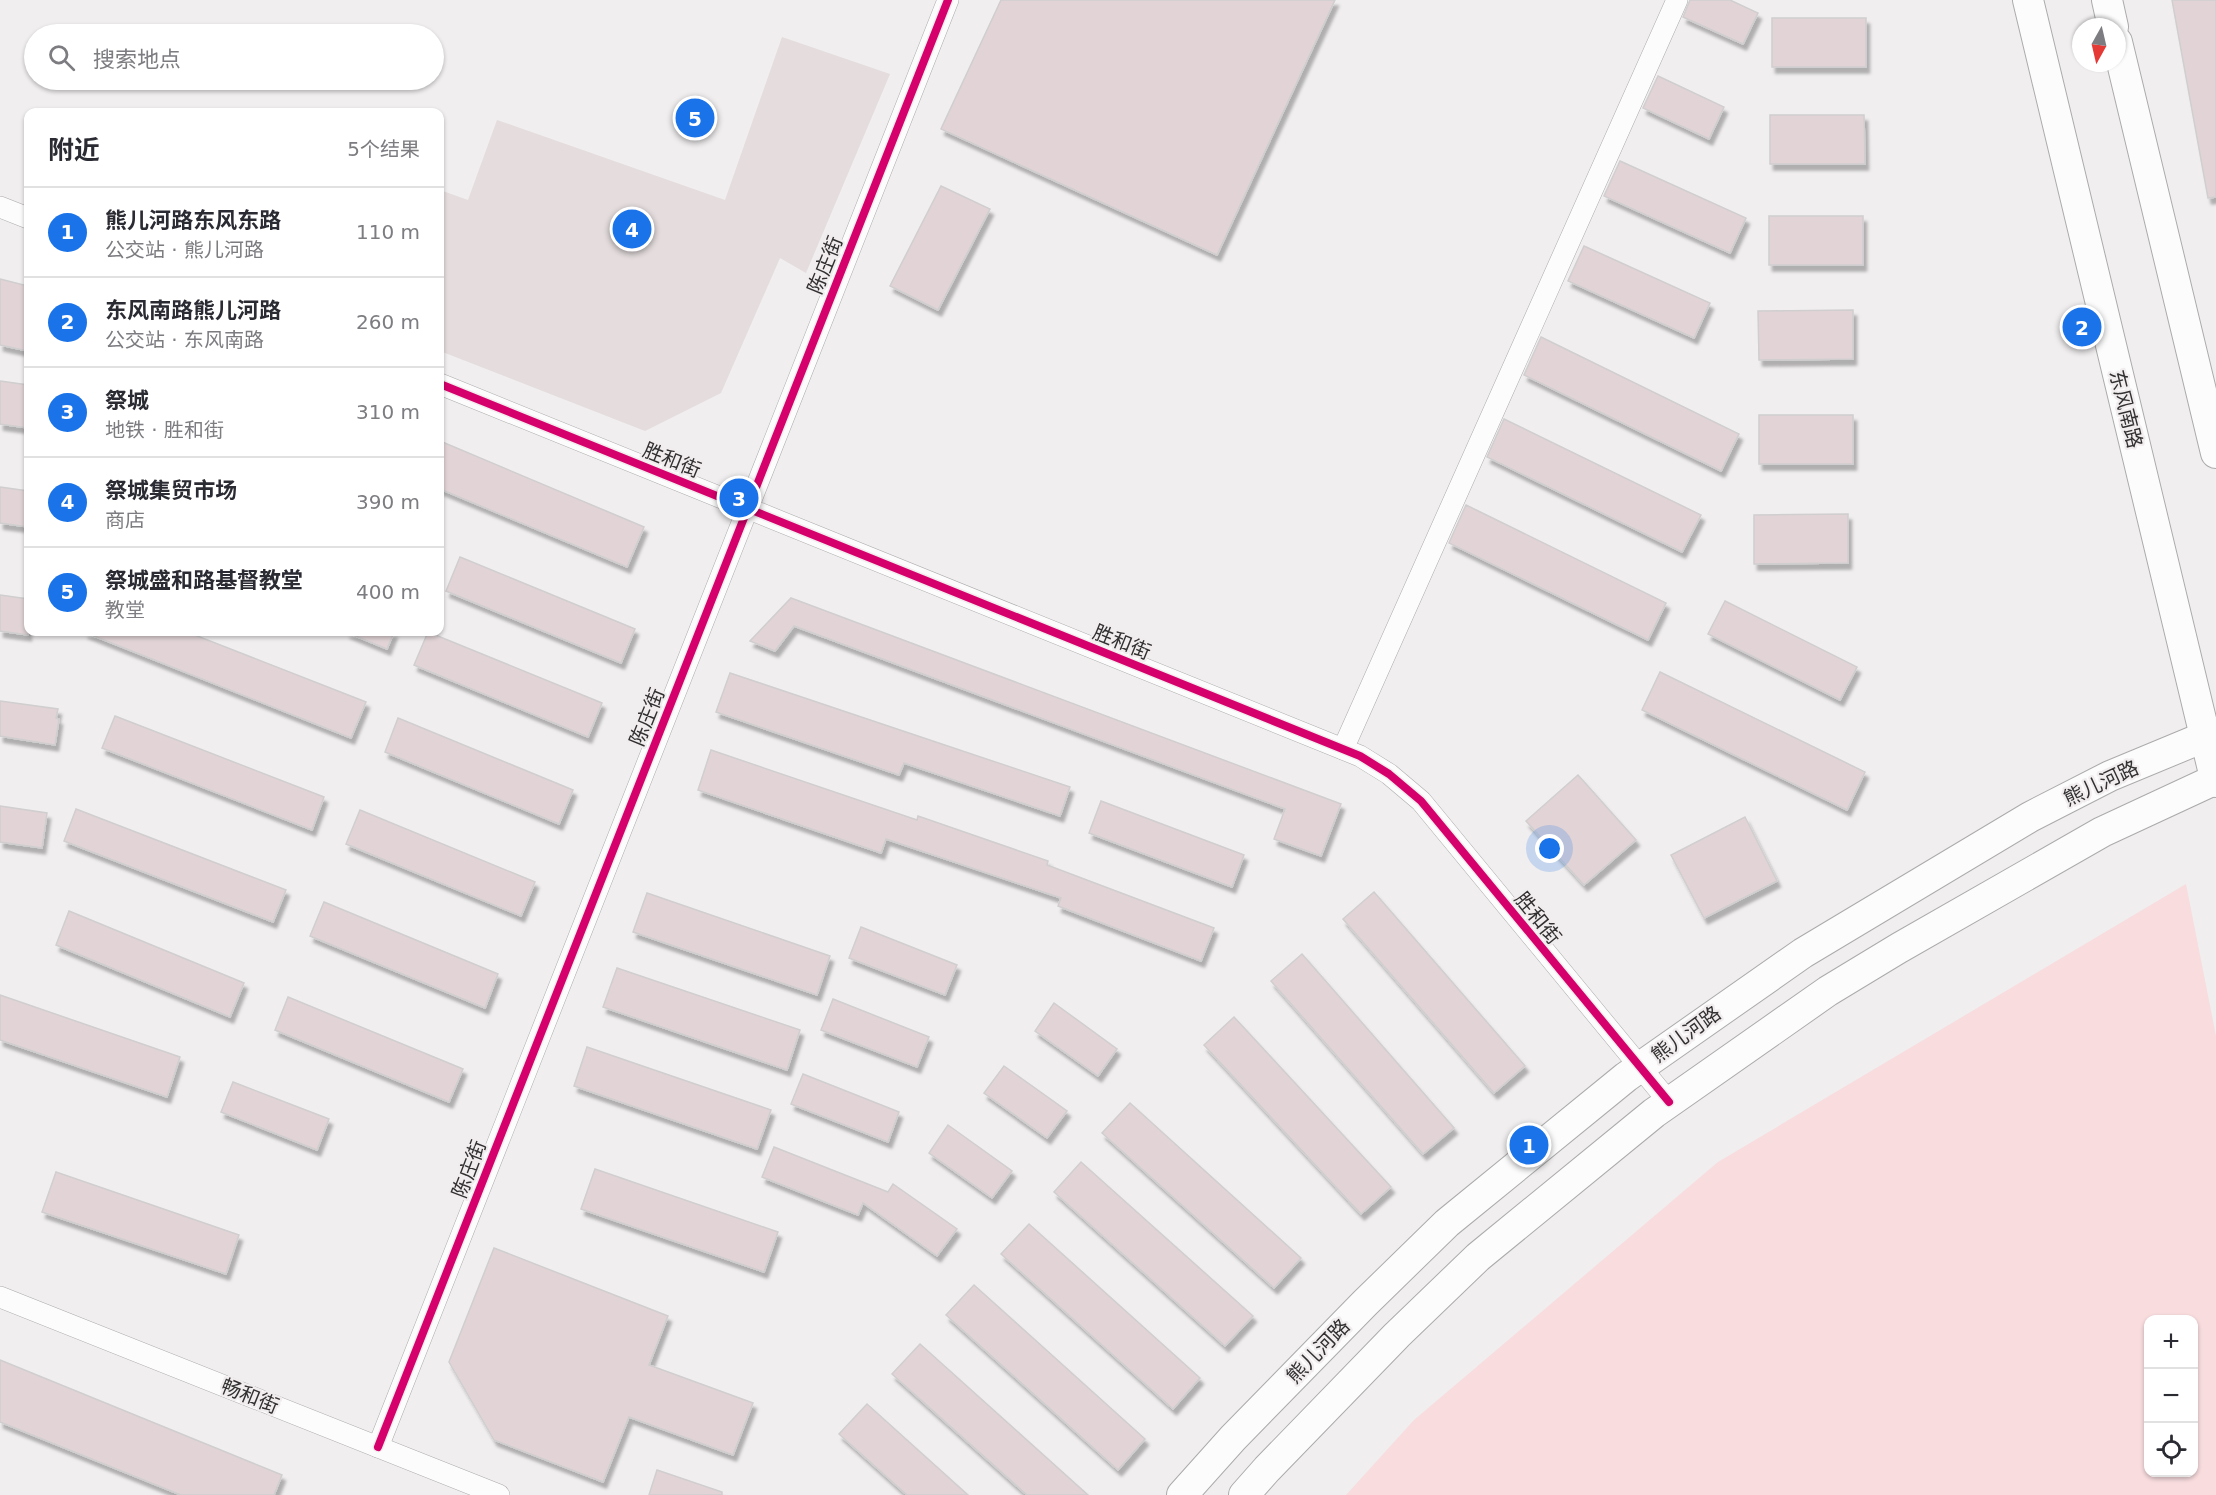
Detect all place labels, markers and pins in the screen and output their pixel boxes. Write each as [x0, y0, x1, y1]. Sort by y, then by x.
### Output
pin: 5 [676, 96, 714, 140]
pin: 4 [612, 206, 652, 252]
pin: 2 [2062, 304, 2102, 350]
pin: 3 [720, 476, 758, 520]
pin: 1 [1510, 1122, 1549, 1168]

